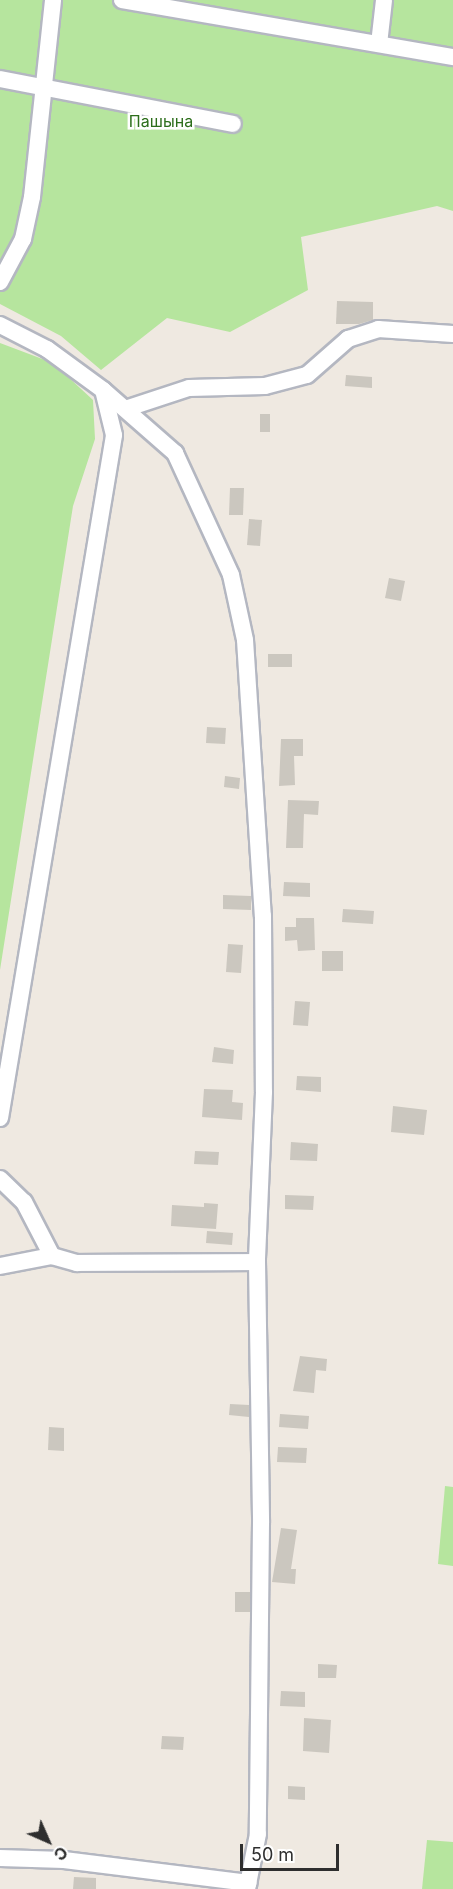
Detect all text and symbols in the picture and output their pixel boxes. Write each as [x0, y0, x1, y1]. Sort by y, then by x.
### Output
park label: Пашына [129, 111, 193, 131]
north arrow [18, 1811, 78, 1871]
scale bar [243, 1832, 342, 1870]
text: С [49, 1842, 72, 1865]
text: 50 m [251, 1844, 294, 1865]

